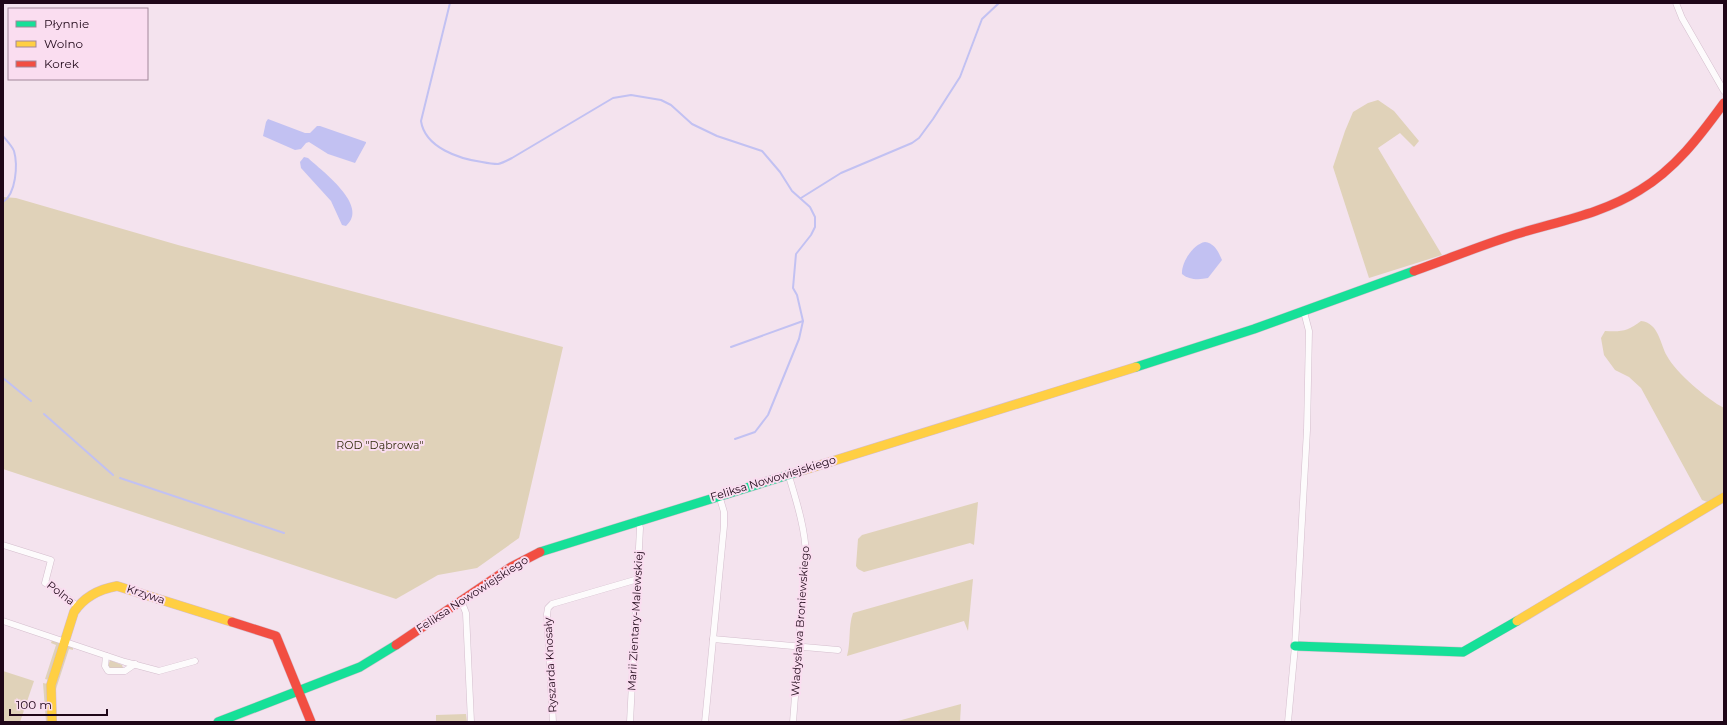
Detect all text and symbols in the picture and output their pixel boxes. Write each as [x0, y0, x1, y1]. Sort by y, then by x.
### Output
legend [8, 8, 148, 80]
text: Płynnie [44, 16, 89, 31]
text: Wolno [44, 36, 83, 51]
text: Korek [44, 56, 80, 71]
park label: ROD "Dąbrowa" [336, 438, 424, 452]
street label: Feliksa Nowowiejskiego [709, 452, 838, 504]
street label: Władysława Broniewskiego [788, 545, 812, 697]
street label: Marii Zientary-Malewskiej [624, 551, 646, 691]
street label: Feliksa Nowowiejskiego [413, 553, 531, 635]
street label: Polna [44, 578, 78, 608]
street label: Krzywa [125, 581, 167, 607]
street label: Ryszarda Knosały [541, 617, 559, 713]
scale bar [10, 691, 107, 717]
text: 100 m [16, 697, 52, 712]

